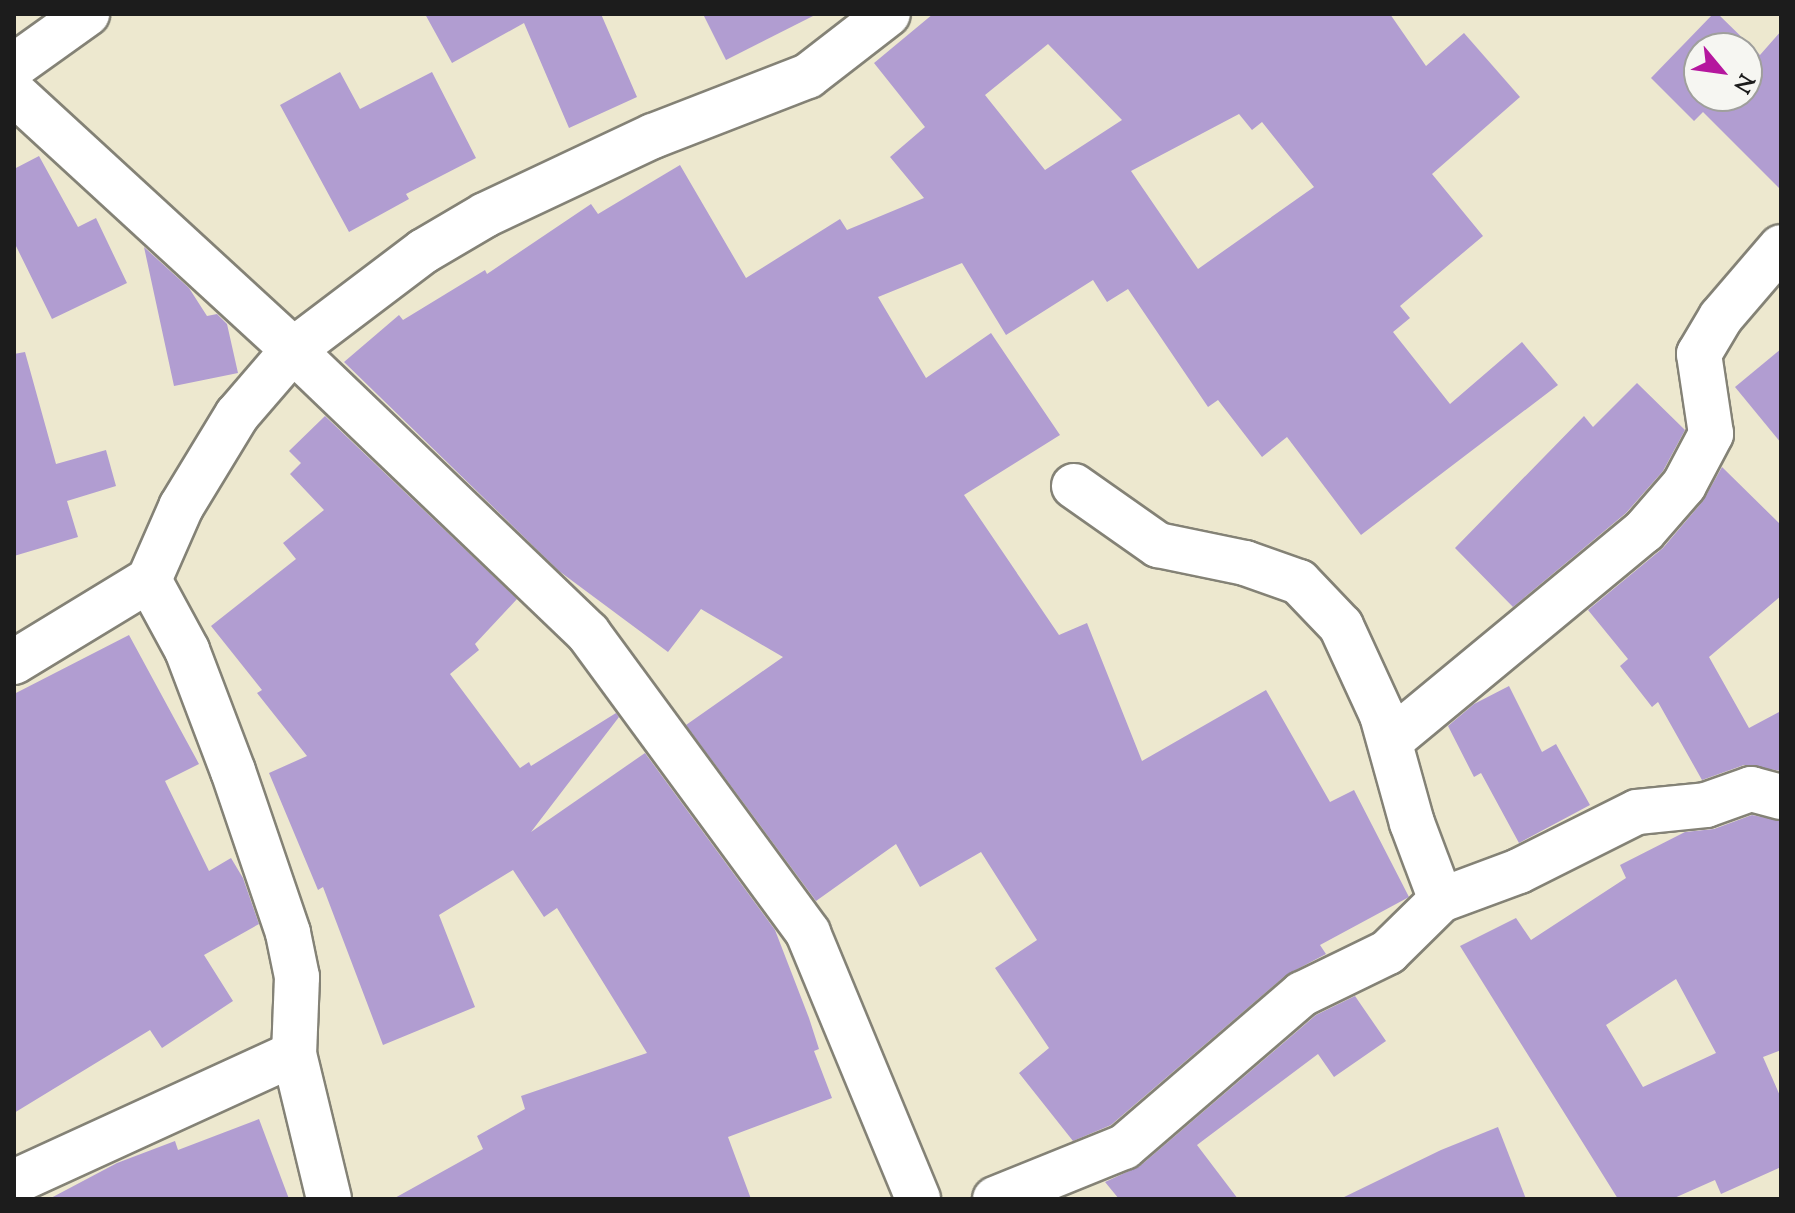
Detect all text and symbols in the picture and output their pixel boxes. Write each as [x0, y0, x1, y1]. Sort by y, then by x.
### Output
north arrow [1683, 32, 1763, 112]
text: N [1724, 67, 1760, 98]

